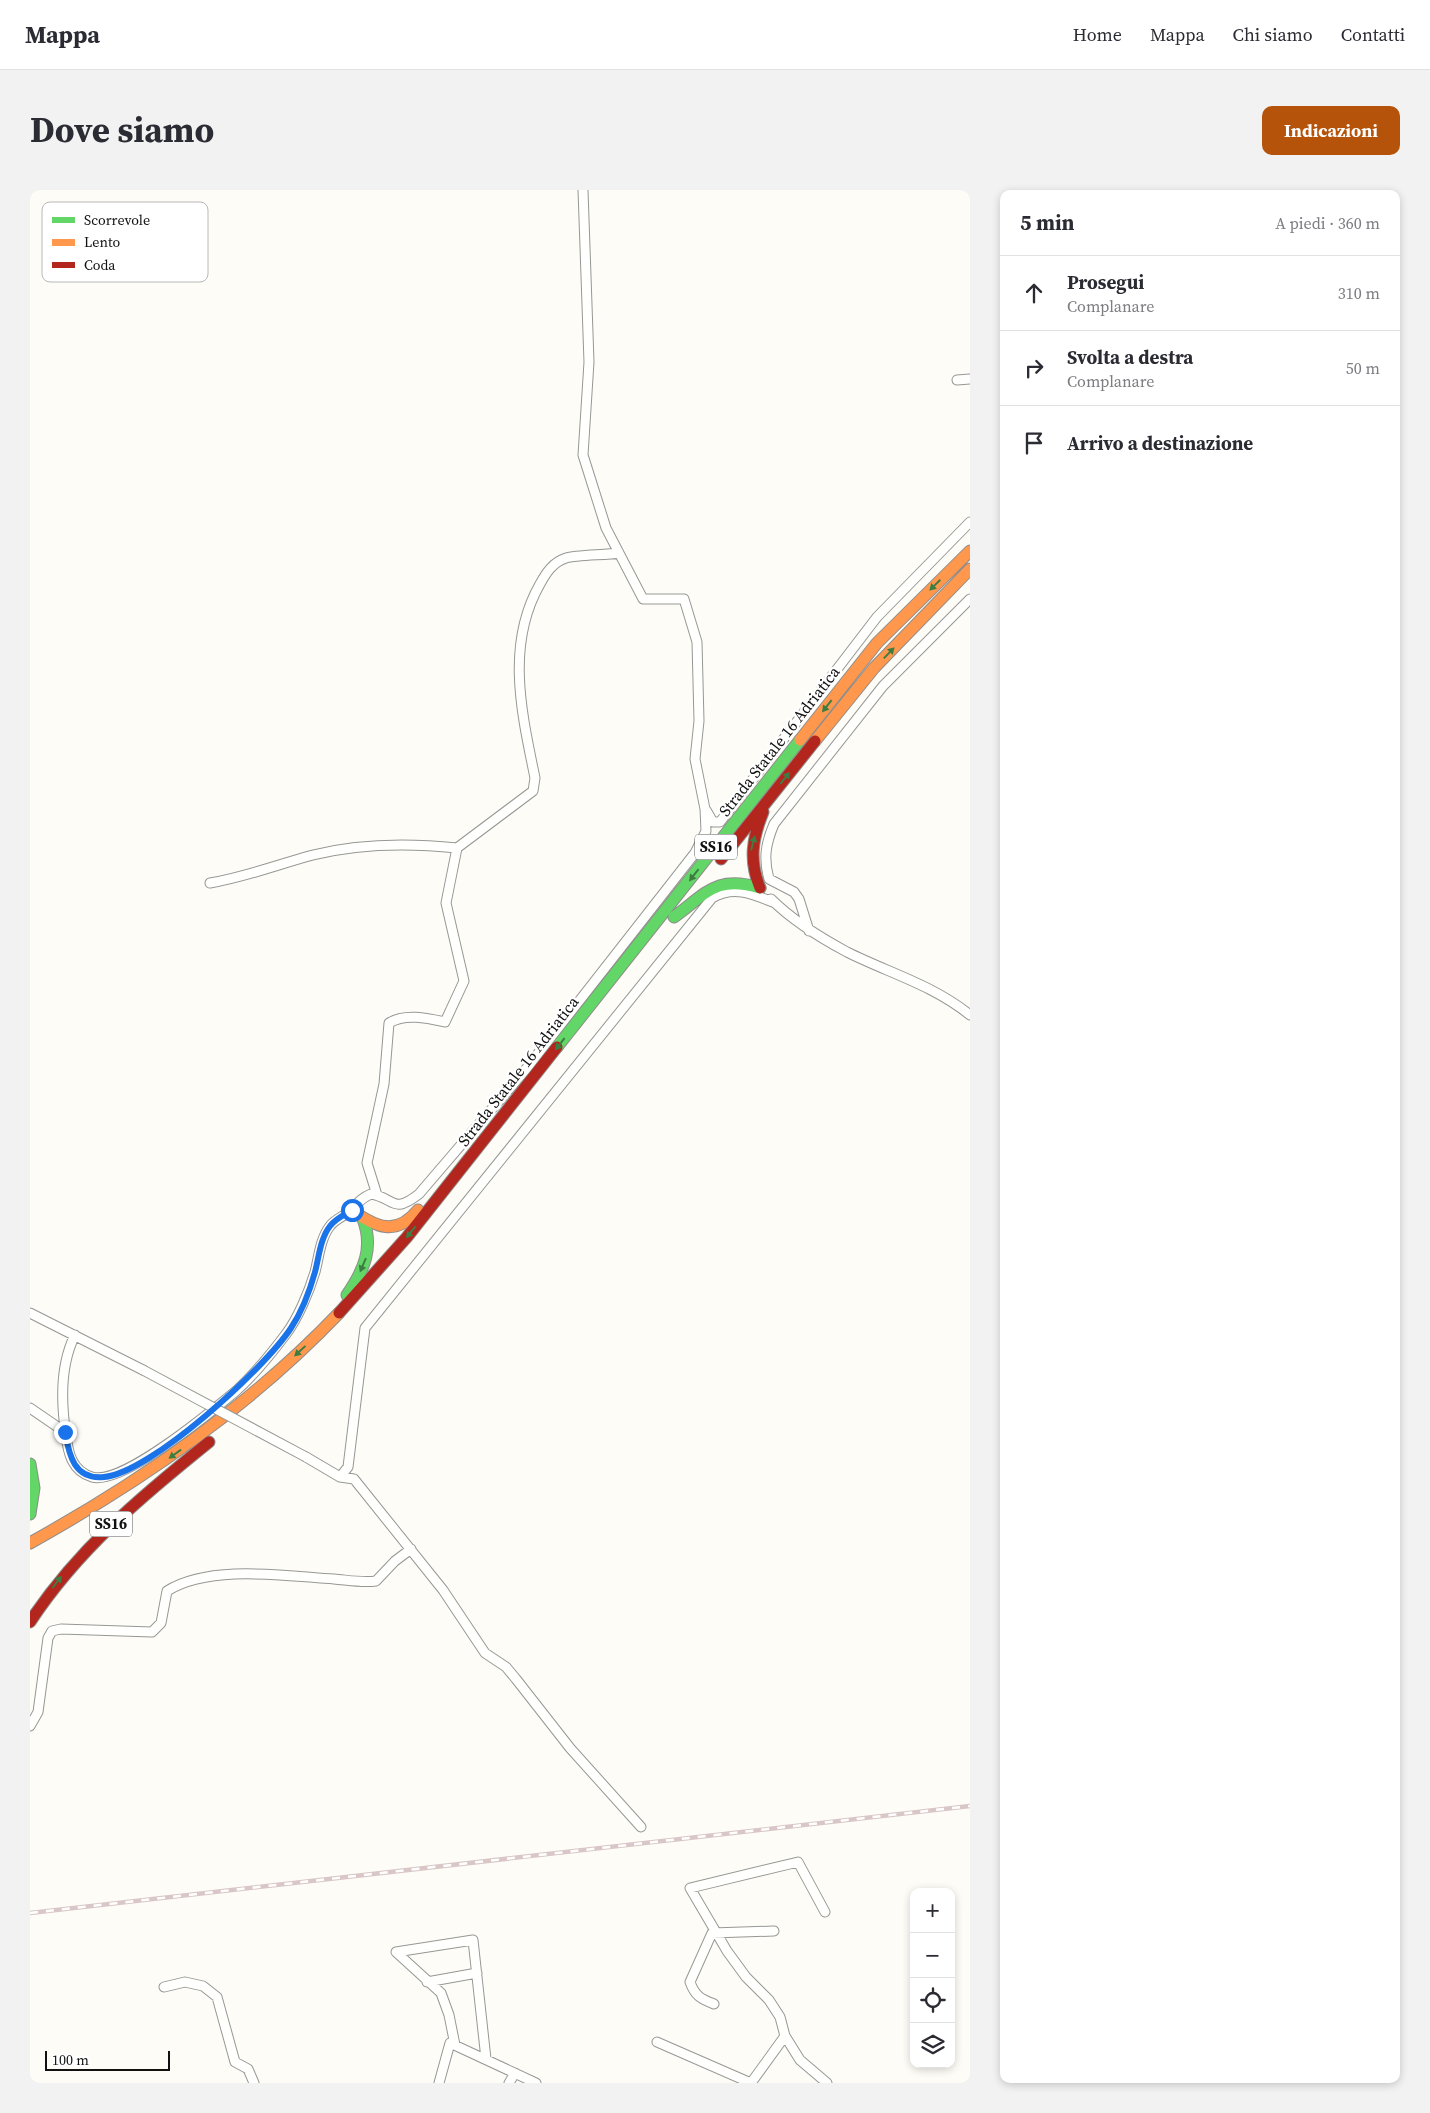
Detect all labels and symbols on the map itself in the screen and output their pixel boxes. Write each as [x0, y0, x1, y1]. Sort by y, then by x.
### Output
legend [42, 202, 208, 282]
text: Scorrevole [84, 210, 150, 230]
text: Lento [84, 232, 120, 252]
text: Coda [84, 255, 116, 275]
one-way arrow [929, 579, 941, 591]
one-way arrow [883, 647, 895, 659]
street label: Strada Statale 16 Adriatica [713, 661, 845, 821]
one-way arrow [821, 699, 832, 712]
one-way arrow [780, 772, 791, 785]
road number: SS16 [695, 834, 737, 860]
one-way arrow [750, 835, 758, 850]
one-way arrow [688, 868, 699, 881]
street label: Strada Statale 16 Adriatica [452, 991, 584, 1151]
one-way arrow [555, 1037, 566, 1050]
route start [341, 1199, 364, 1222]
one-way arrow [406, 1225, 416, 1239]
one-way arrow [359, 1258, 367, 1272]
one-way arrow [295, 1345, 307, 1357]
route end [54, 1421, 77, 1444]
one-way arrow [168, 1449, 182, 1459]
road number: SS16 [90, 1512, 132, 1536]
one-way arrow [52, 1576, 63, 1589]
scale bar [45, 2048, 170, 2071]

